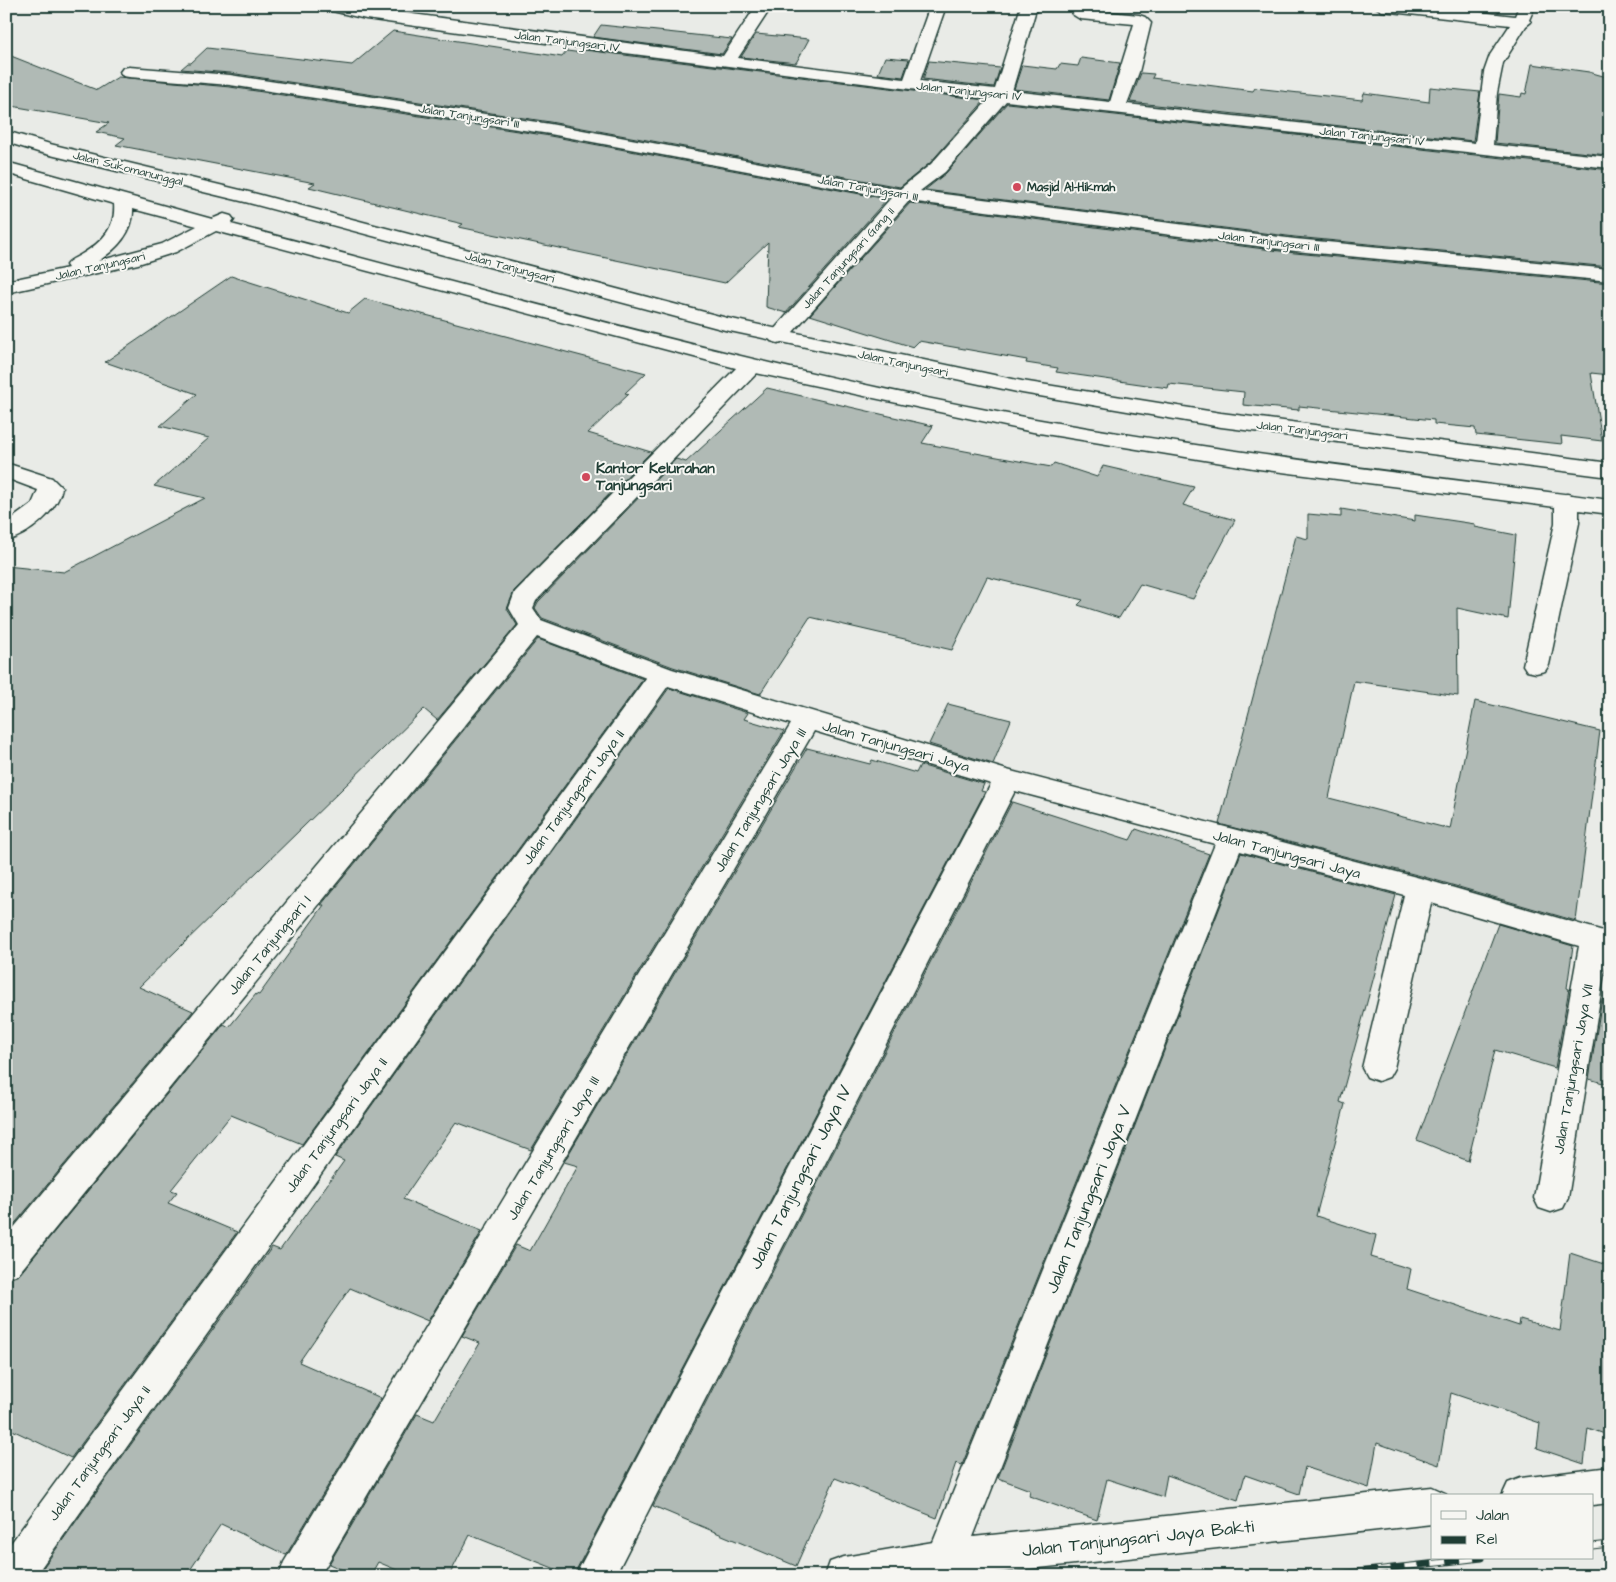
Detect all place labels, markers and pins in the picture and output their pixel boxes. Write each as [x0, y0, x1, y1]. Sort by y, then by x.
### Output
place label: Masjid Al-Hikmah [1027, 179, 1116, 197]
marker: Masjid Al-Hikmah [1011, 181, 1023, 193]
place label: Kantor Kelurahan Tanjungsari [595, 458, 715, 498]
marker: Kantor Kelurahan Tanjungsari [580, 471, 592, 483]

